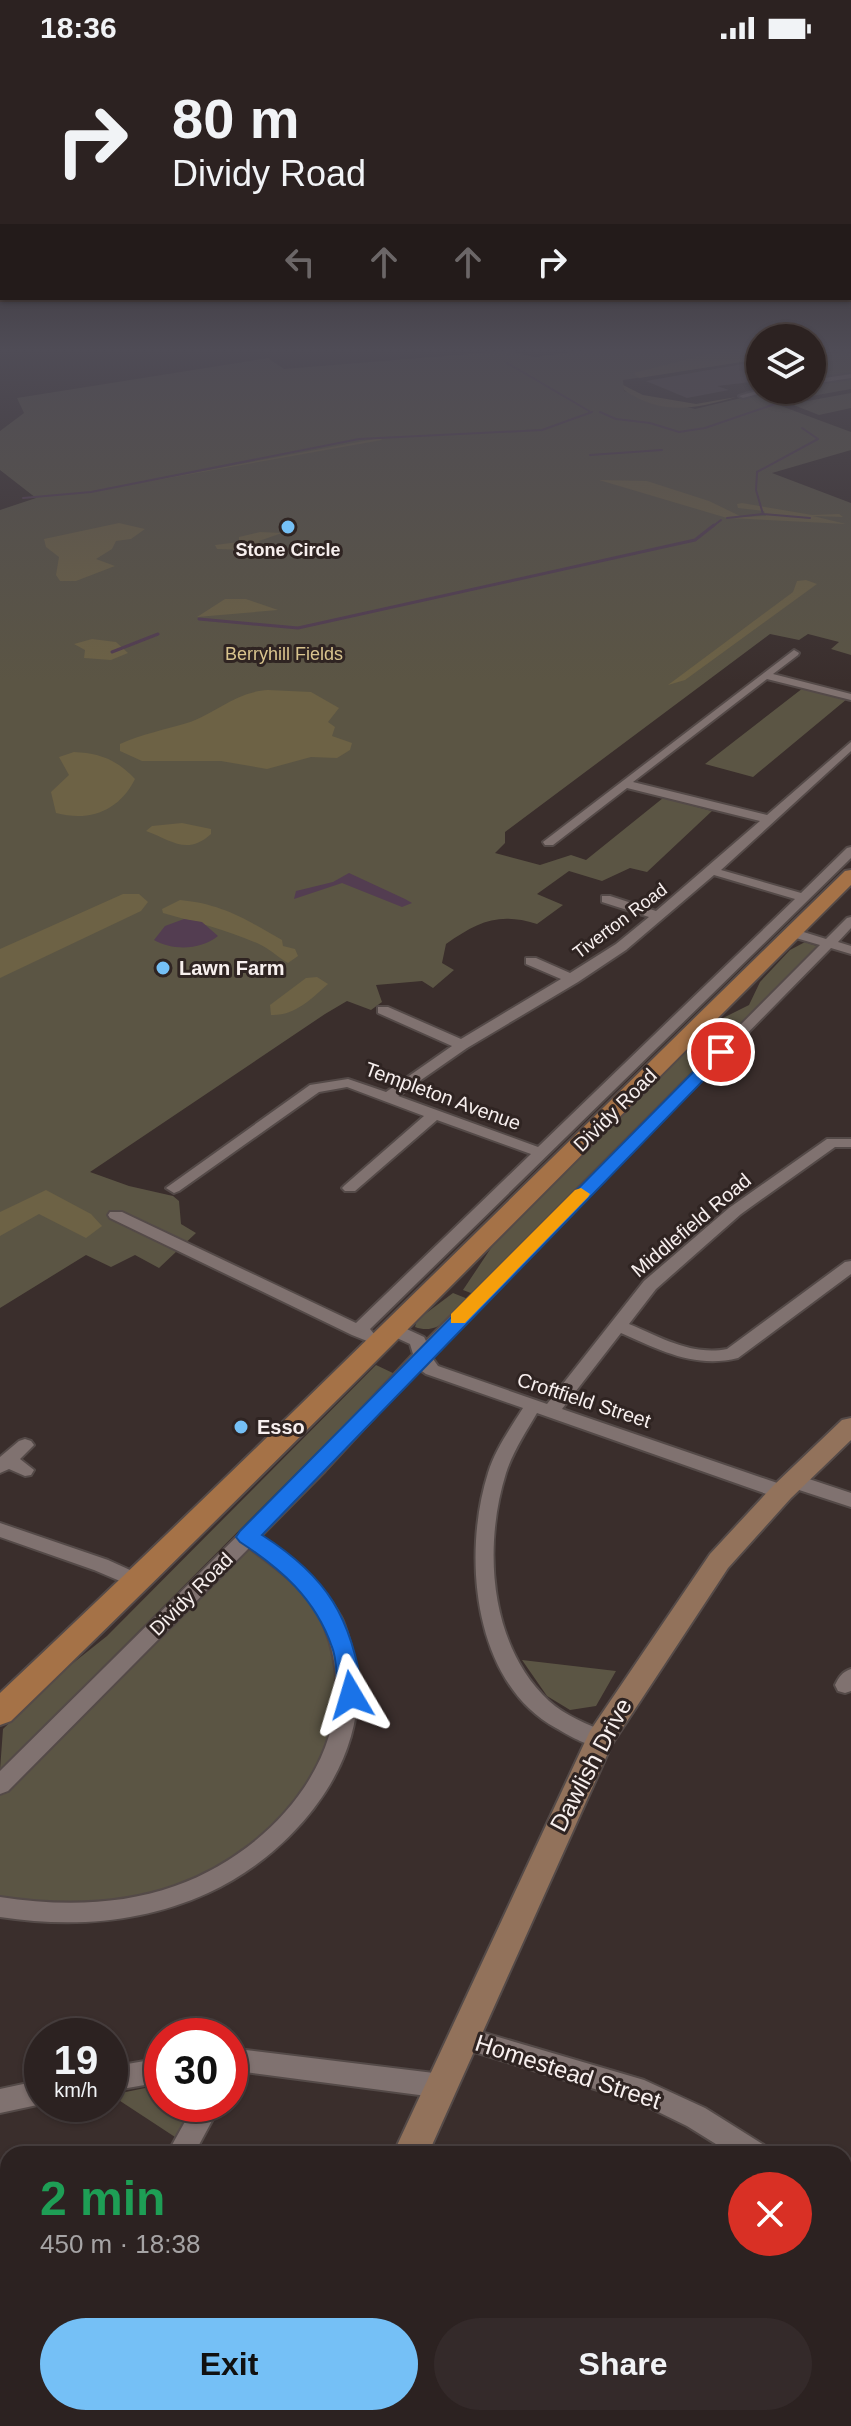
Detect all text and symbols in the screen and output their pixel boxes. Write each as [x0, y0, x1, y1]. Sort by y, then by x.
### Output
text: 18:36 [40, 11, 117, 44]
text: 80 m [172, 87, 300, 150]
icon: right [40, 88, 144, 192]
text: Dividy Road [172, 153, 366, 194]
icon: left [278, 240, 322, 284]
icon: ahead [362, 240, 406, 284]
icon: ahead [446, 240, 490, 284]
icon: right [530, 240, 574, 284]
map controls [746, 324, 826, 404]
button: layers [746, 324, 826, 404]
marker: Stone Circle [279, 518, 297, 536]
place label: Stone Circle [235, 540, 341, 560]
park label: Berryhill Fields [225, 644, 343, 664]
street label: Tiverton Road [569, 879, 671, 963]
place label: Lawn Farm [179, 957, 285, 979]
marker: Lawn Farm [154, 959, 172, 977]
pin [687, 1018, 755, 1086]
icon: arrive [699, 1030, 743, 1074]
street label: Templeton Avenue [362, 1058, 524, 1134]
street label: Dividy Road [569, 1064, 661, 1156]
street label: Middlefield Road [627, 1169, 755, 1281]
street label: Croftfield Street [515, 1368, 654, 1432]
place label: Esso [257, 1416, 305, 1438]
marker: Esso [232, 1418, 250, 1436]
street label: Dividy Road [145, 1548, 237, 1640]
position arrow [309, 1653, 393, 1737]
street label: Dawlish Drive [544, 1694, 637, 1836]
speed limit sign: 30 [144, 2018, 248, 2122]
street label: Homestead Street [472, 2029, 665, 2114]
text: 19 [54, 2038, 98, 2082]
text: km/h [54, 2079, 98, 2101]
text: 2 min [40, 2172, 165, 2225]
button: close [728, 2172, 812, 2256]
text: 450 m · 18:38 [40, 2229, 200, 2259]
button: Exit [40, 2318, 418, 2410]
button: Share [434, 2318, 812, 2410]

